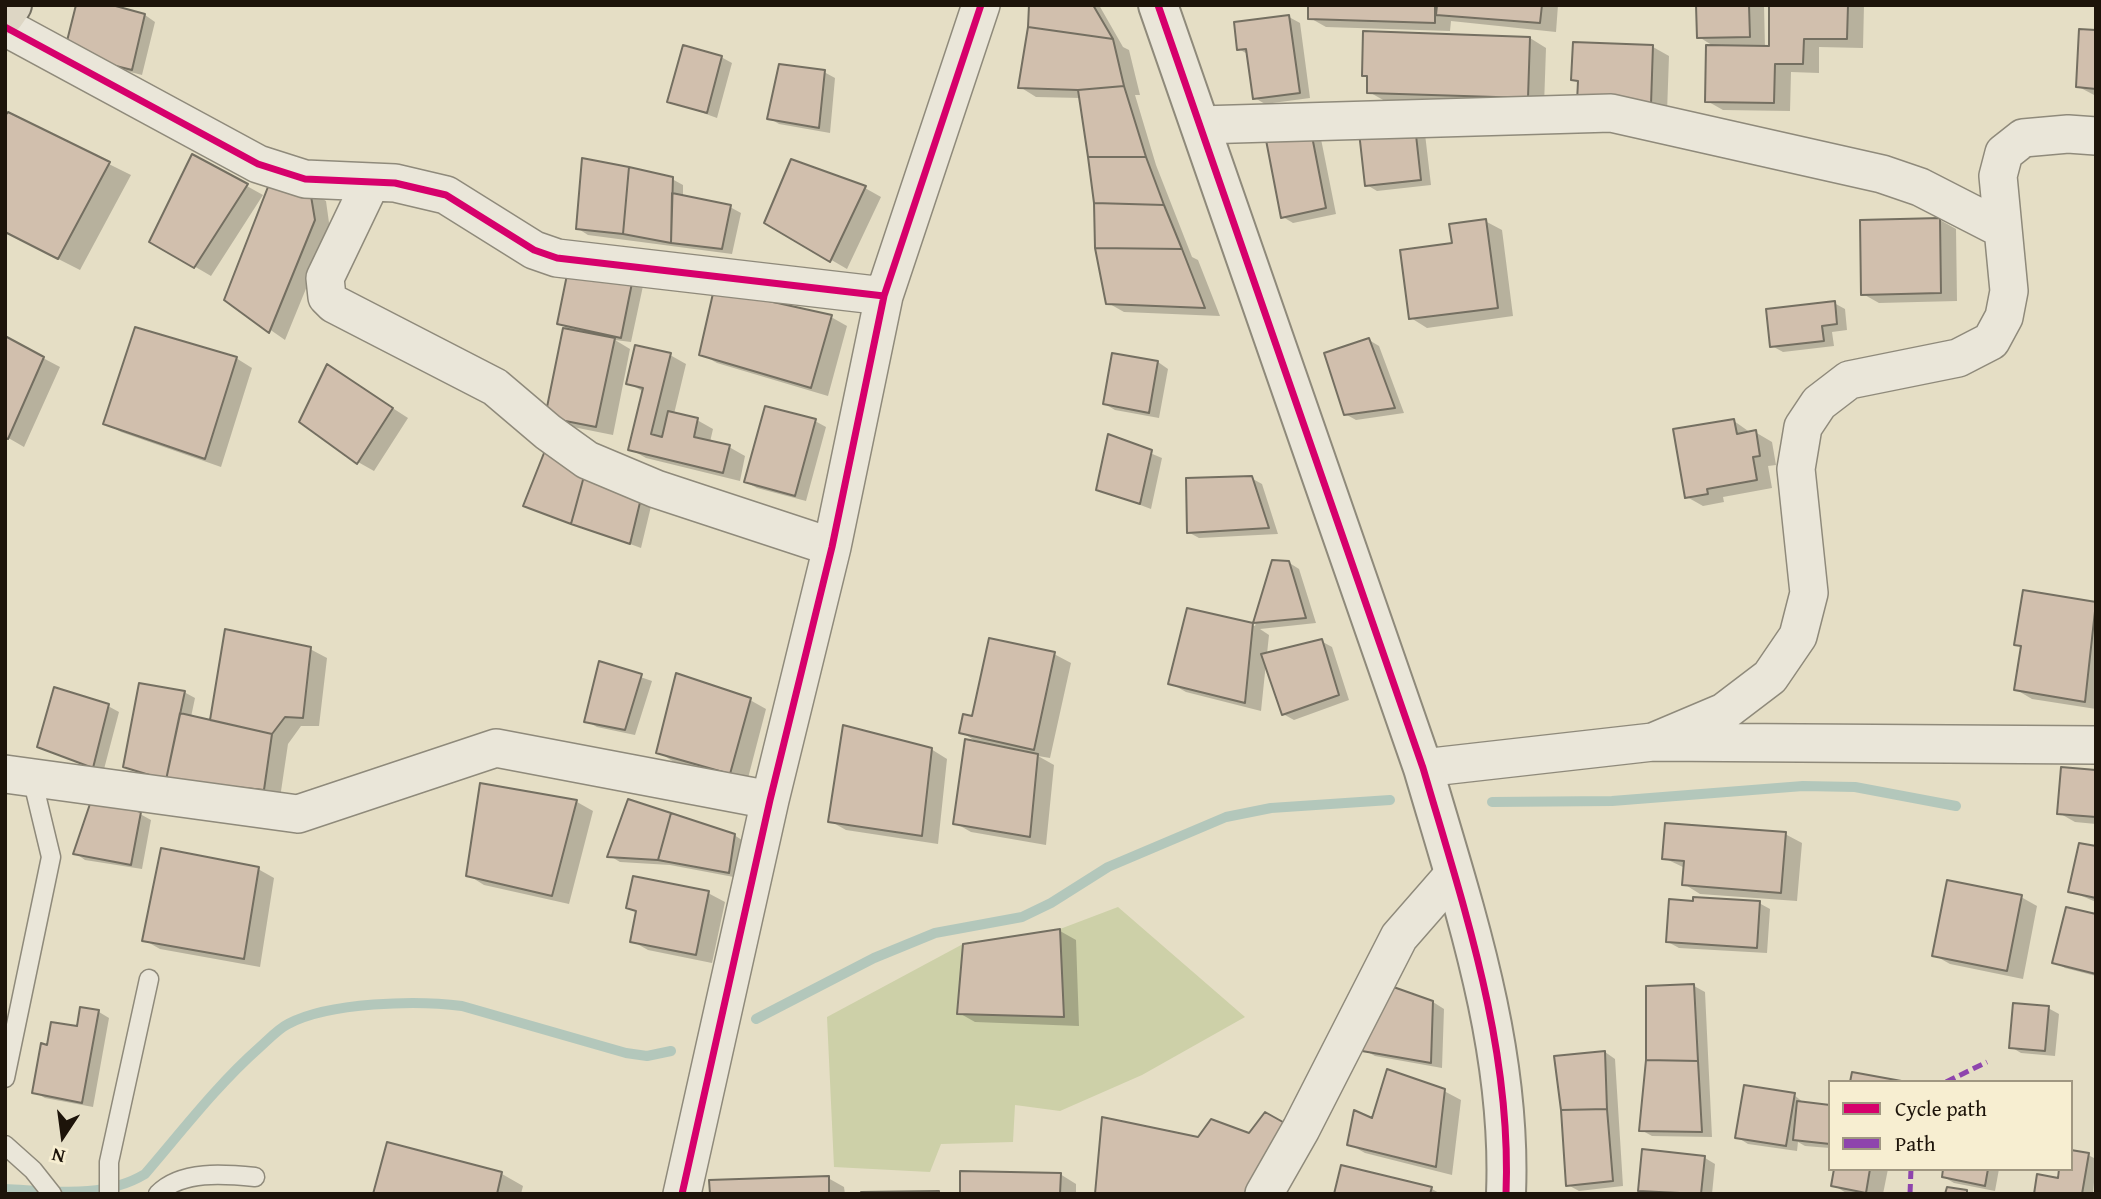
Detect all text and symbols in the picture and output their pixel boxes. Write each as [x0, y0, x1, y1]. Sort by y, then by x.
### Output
legend [1828, 1080, 2073, 1171]
text: Cycle path [1895, 1093, 1987, 1124]
north arrow [28, 1101, 98, 1171]
text: Path [1895, 1128, 1935, 1159]
text: N [49, 1141, 68, 1172]

